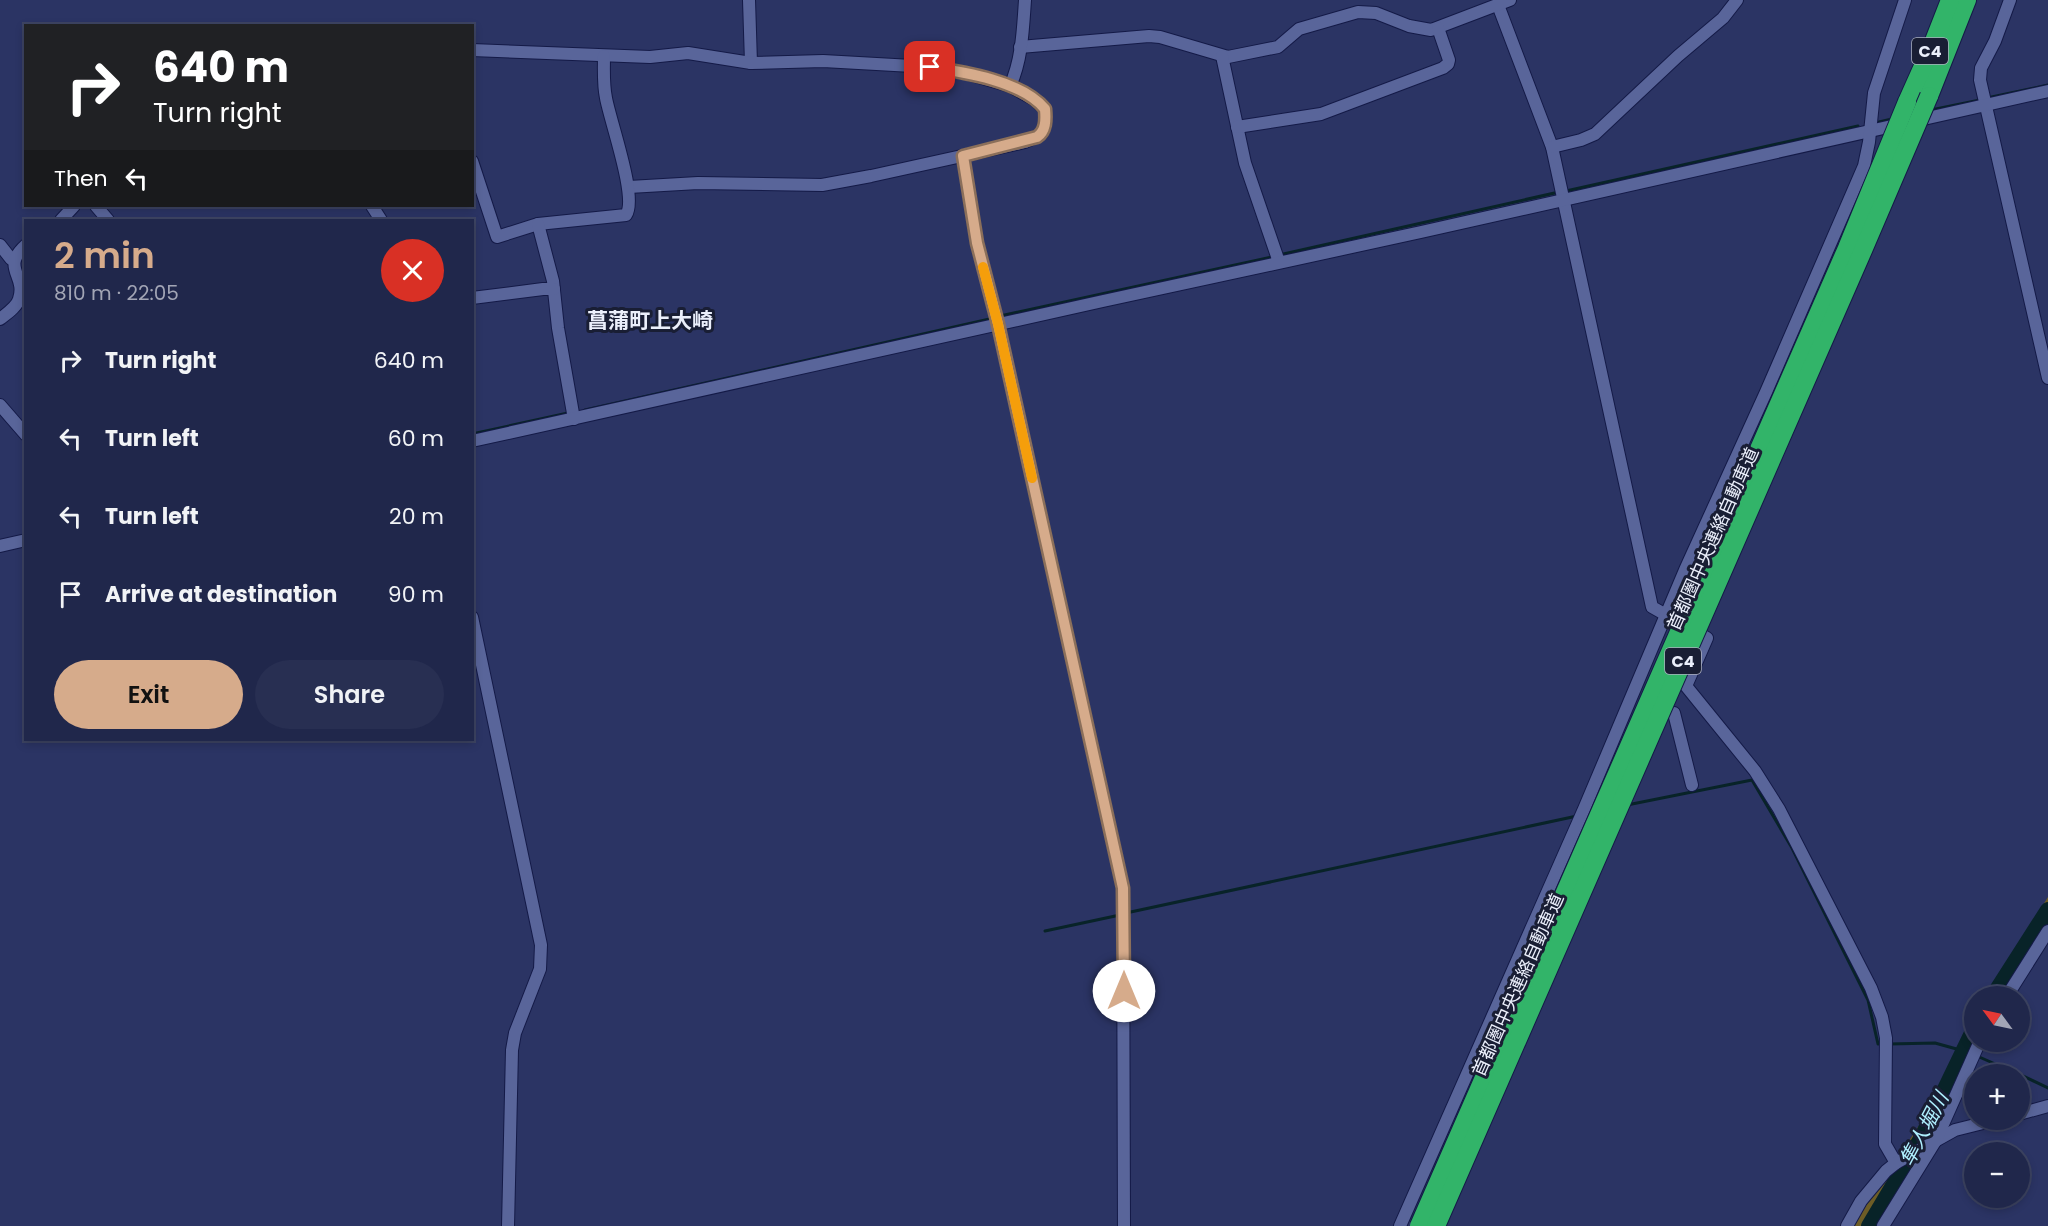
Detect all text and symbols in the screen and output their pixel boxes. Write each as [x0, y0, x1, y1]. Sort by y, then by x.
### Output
text: 640 m [153, 38, 289, 97]
road number: C4 [1912, 38, 1948, 64]
pin [904, 41, 955, 92]
icon: right [54, 48, 132, 126]
icon: arrive [913, 50, 946, 83]
text: Turn right [153, 94, 282, 131]
icon: left [120, 162, 153, 195]
text: Then [54, 163, 108, 194]
text: 2 min [54, 230, 155, 281]
button: close [381, 239, 444, 302]
text: 810 m · 22:05 [54, 279, 179, 307]
district label: 菖蒲町上大崎 [587, 306, 713, 335]
icon: right [54, 344, 87, 377]
text: Turn right [105, 345, 216, 376]
text: 640 m [374, 345, 444, 376]
icon: left [54, 422, 87, 455]
text: Turn left [105, 423, 199, 454]
text: 60 m [388, 423, 444, 454]
street label: 首都圏中央連絡自動車道 [1661, 443, 1764, 634]
icon: left [54, 500, 87, 533]
text: Turn left [105, 501, 199, 532]
text: 20 m [389, 501, 444, 532]
icon: arrive [54, 578, 87, 611]
text: Arrive at destination [105, 579, 337, 610]
text: 90 m [388, 579, 444, 610]
road number: C4 [1665, 648, 1701, 674]
button: Exit [54, 660, 243, 729]
button: Share [255, 660, 444, 729]
street label: 首都圏中央連絡自動車道 [1466, 889, 1569, 1080]
position arrow [1092, 959, 1156, 1023]
north arrow [1964, 986, 2030, 1052]
map controls [1964, 986, 2030, 1208]
button: + [1964, 1064, 2030, 1130]
water label: 隼人堀川 [1893, 1085, 1956, 1171]
button: − [1964, 1142, 2030, 1208]

